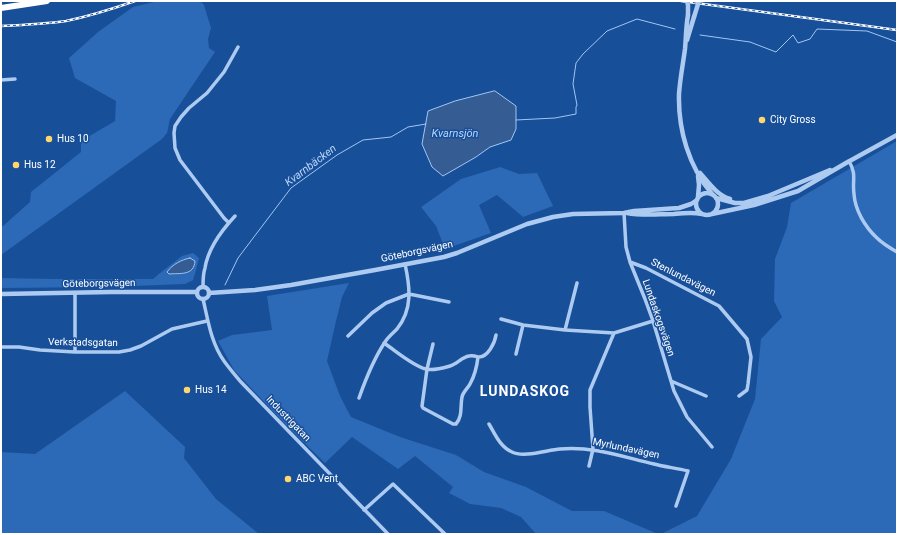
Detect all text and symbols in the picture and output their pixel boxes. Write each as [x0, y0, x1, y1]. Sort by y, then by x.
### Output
place label: City Gross [770, 114, 816, 126]
marker: City Gross [757, 115, 767, 125]
water label: Kvarnsjön [432, 127, 478, 141]
place label: Hus 10 [57, 133, 89, 145]
marker: Hus 10 [44, 134, 54, 144]
water label: Kvarnbäcken [283, 142, 339, 190]
place label: Hus 12 [24, 159, 56, 171]
marker: Hus 12 [11, 160, 21, 170]
street label: Göteborgsvägen [380, 239, 454, 265]
street label: Stenlundavägen [649, 257, 717, 299]
street label: Göteborgsvägen [62, 277, 136, 291]
street label: Lundaskogsvägen [639, 278, 677, 358]
street label: Verkstadsgatan [48, 336, 118, 350]
place label: Hus 14 [195, 384, 227, 396]
district label: LUNDASKOG [480, 384, 570, 400]
marker: Hus 14 [182, 385, 192, 395]
street label: Industrigatan [263, 394, 313, 444]
street label: Myrlundavägen [592, 436, 660, 462]
place label: ABC Vent [296, 473, 338, 485]
marker: ABC Vent [283, 474, 293, 484]

